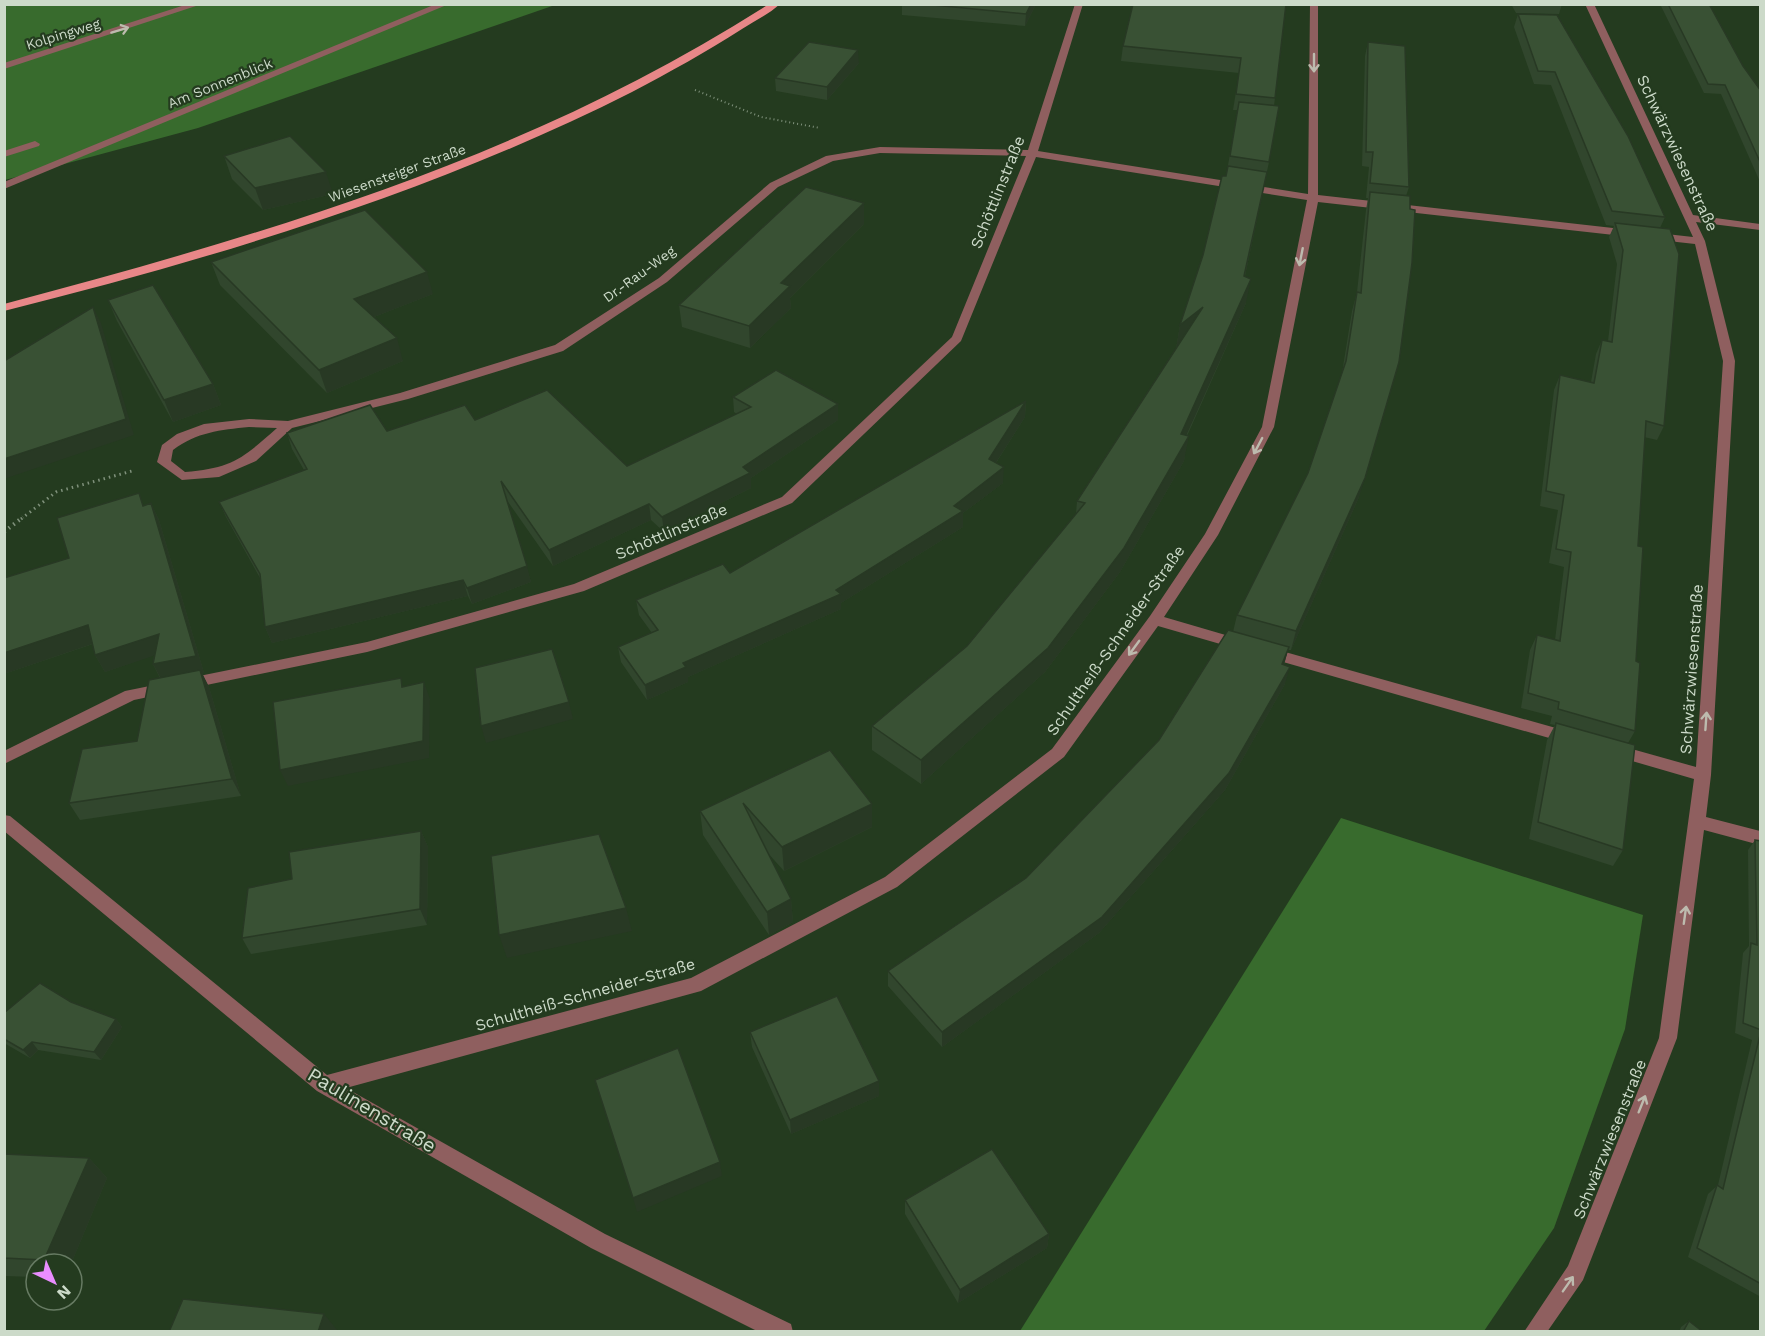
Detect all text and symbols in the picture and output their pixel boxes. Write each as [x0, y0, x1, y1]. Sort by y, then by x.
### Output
street label: Kolpingweg [24, 15, 103, 53]
one-way arrow [110, 24, 129, 35]
one-way arrow [1308, 52, 1320, 72]
street label: Am Sonnenblick [165, 55, 275, 111]
street label: Schwärzwiesenstraße [1633, 72, 1722, 234]
street label: Schöttlinstraße [966, 133, 1029, 251]
street label: Wiesensteiger Straße [326, 141, 468, 205]
street label: Dr.-Rau-Weg [600, 242, 679, 306]
one-way arrow [1295, 247, 1306, 266]
one-way arrow [1251, 437, 1263, 455]
street label: Schöttlinstraße [612, 499, 730, 564]
street label: Schultheiß-Schneider-Straße [1042, 542, 1188, 739]
street label: Schwärzwiesenstraße [1676, 583, 1707, 755]
one-way arrow [1128, 640, 1141, 656]
one-way arrow [1701, 712, 1712, 732]
one-way arrow [1680, 906, 1691, 925]
street label: Schultheiß-Schneider-Straße [473, 954, 697, 1035]
street label: Schwärzwiesenstraße [1569, 1057, 1650, 1222]
street label: Paulinenstraße [303, 1062, 441, 1158]
one-way arrow [1638, 1095, 1649, 1114]
north arrow [24, 1252, 84, 1312]
one-way arrow [1562, 1276, 1574, 1292]
text: N [53, 1281, 75, 1303]

